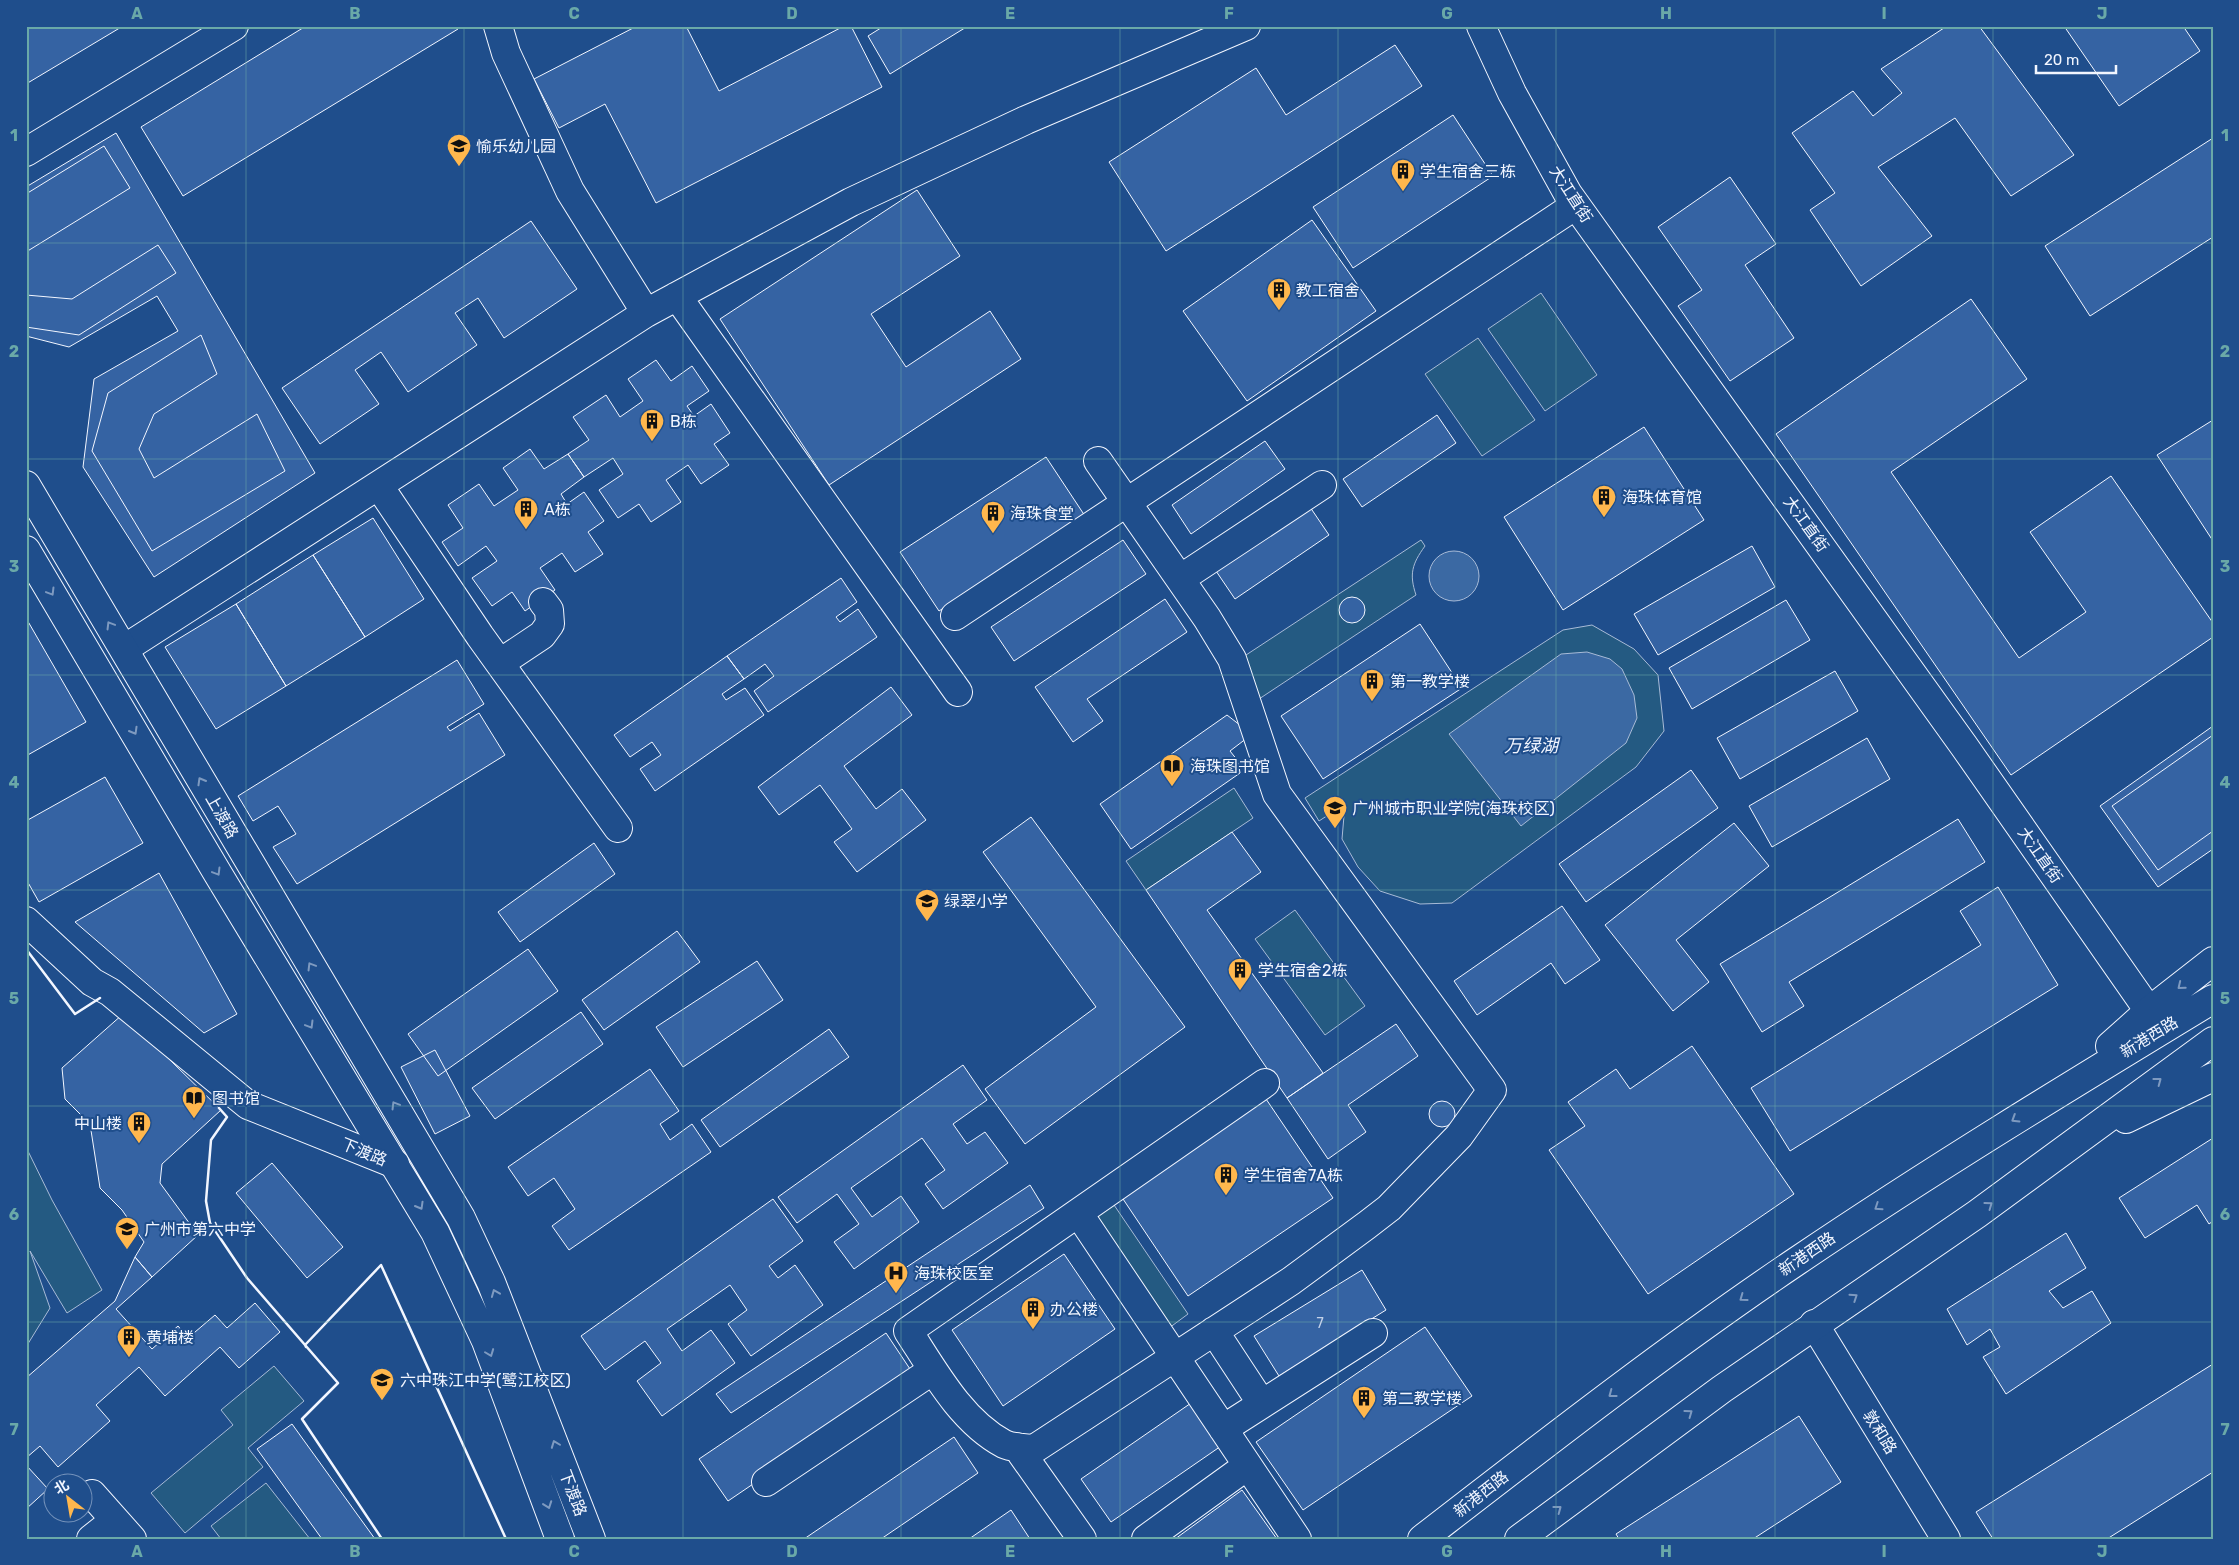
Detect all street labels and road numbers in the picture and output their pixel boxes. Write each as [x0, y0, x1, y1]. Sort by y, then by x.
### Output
street label: 大江直街 [1546, 162, 1596, 226]
street label: 大江直街 [1780, 493, 1832, 555]
street label: 上渡路 [202, 790, 242, 842]
street label: 大江直街 [2014, 823, 2066, 887]
street label: 新港西路 [2117, 1012, 2181, 1062]
street label: 下渡路 [338, 1134, 390, 1170]
street label: 新港西路 [1775, 1228, 1839, 1280]
street label: 敦和路 [1859, 1407, 1901, 1457]
street label: 下渡路 [556, 1467, 590, 1519]
street label: 新港西路 [1450, 1467, 1512, 1521]

